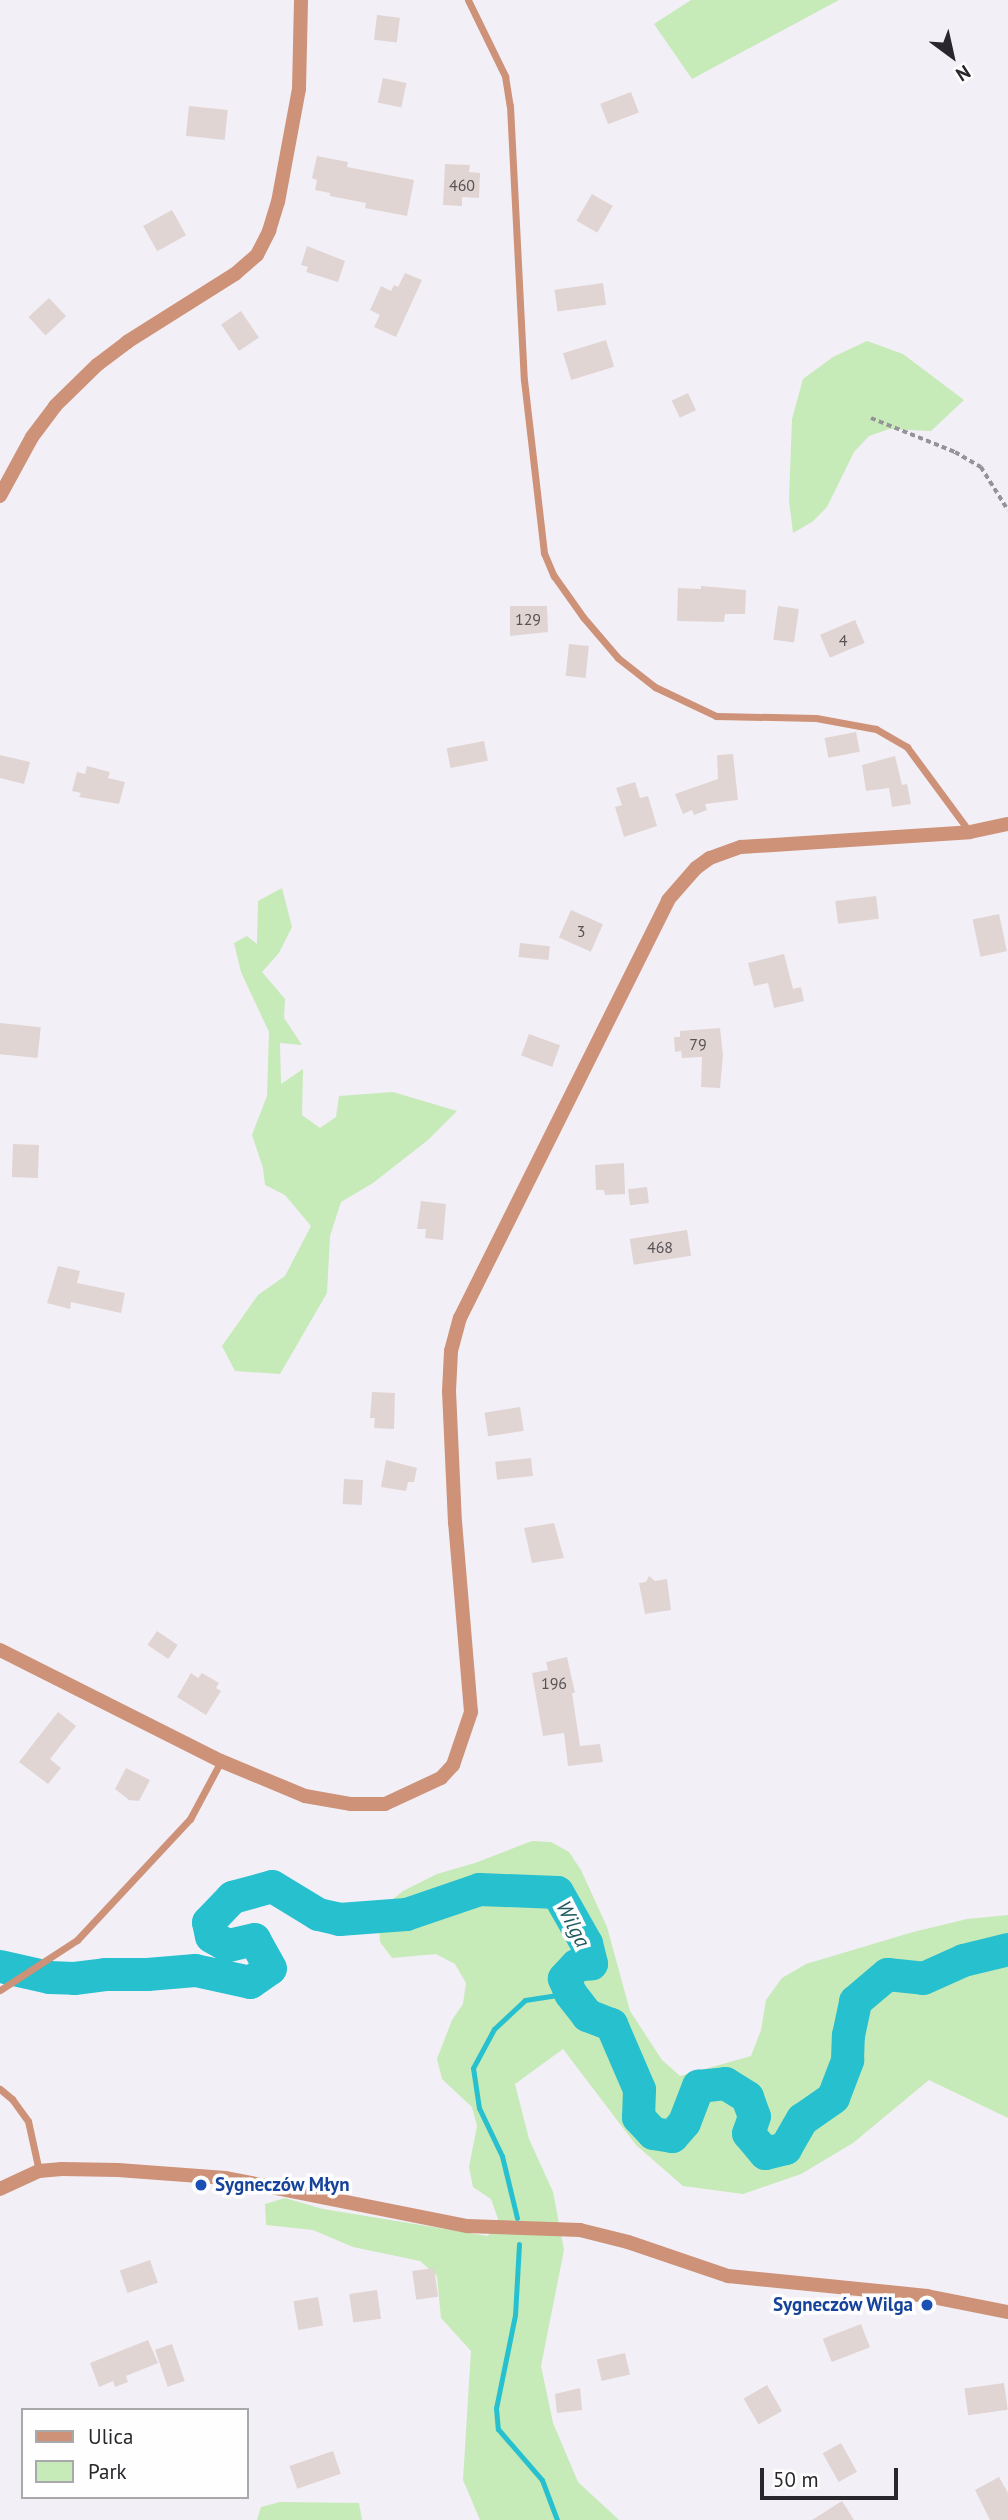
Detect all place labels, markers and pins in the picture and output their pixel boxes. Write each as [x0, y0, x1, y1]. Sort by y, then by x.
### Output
place label: Sygneczów Młyn [215, 2174, 350, 2196]
marker: Sygneczów Młyn [193, 2177, 209, 2193]
place label: Sygneczów Wilga [772, 2294, 913, 2316]
marker: Sygneczów Wilga [919, 2297, 935, 2313]

